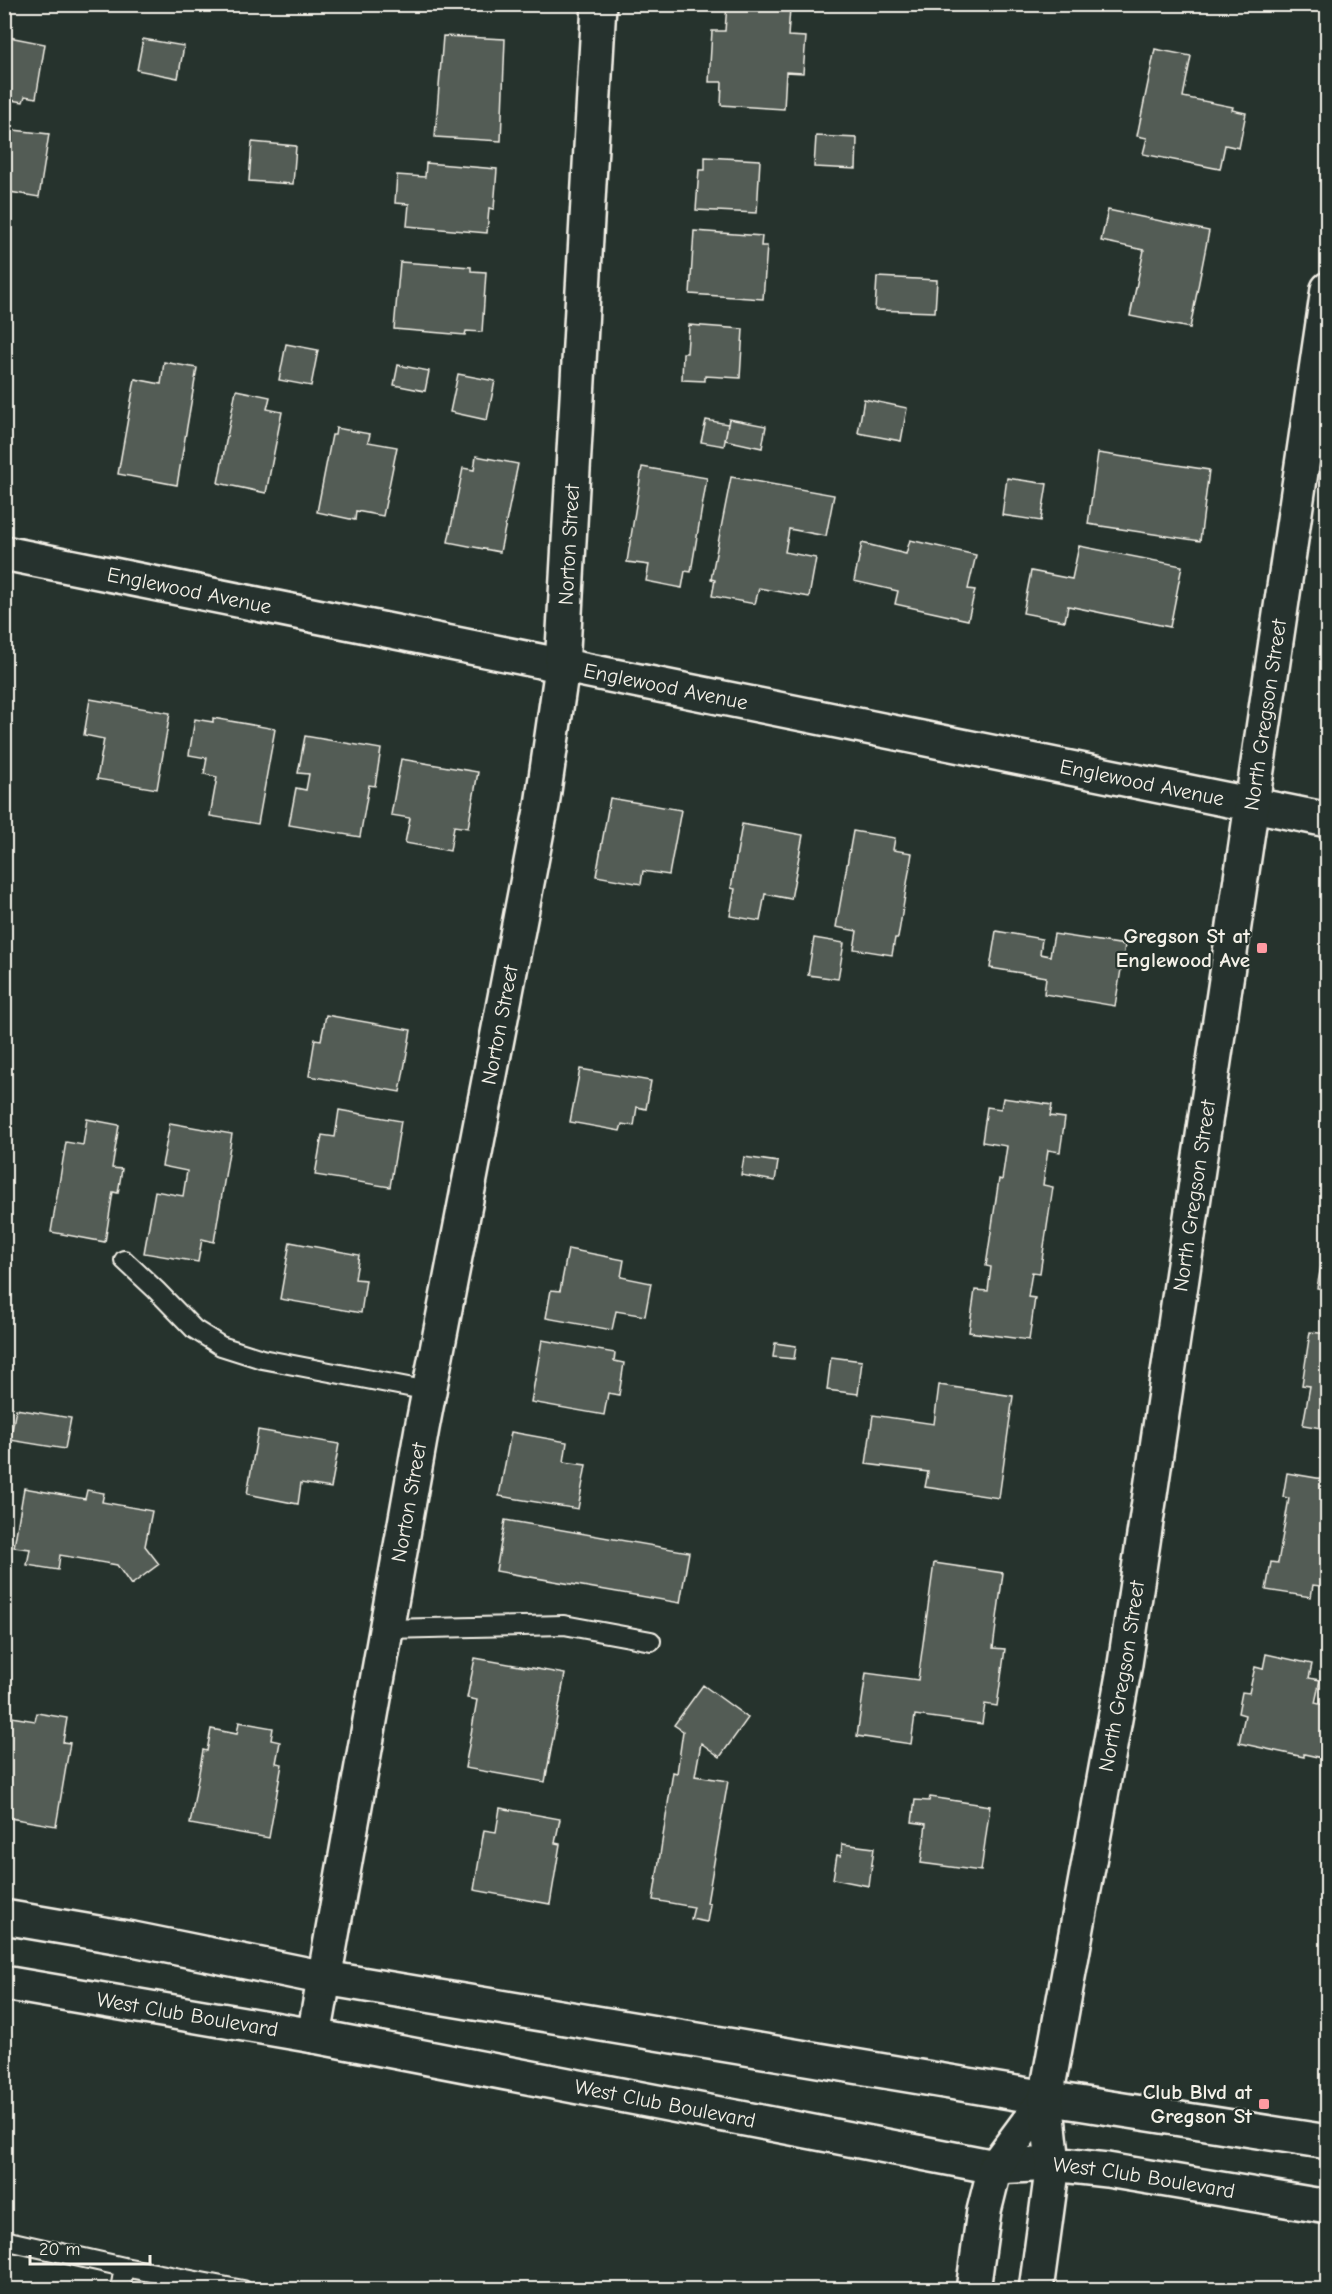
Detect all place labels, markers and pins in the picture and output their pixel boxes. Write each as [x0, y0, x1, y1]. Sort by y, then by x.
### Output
place label: Gregson St at Englewood Ave [1116, 924, 1251, 972]
marker: Gregson St at Englewood Ave [1255, 941, 1269, 955]
place label: Club Blvd at Gregson St [1143, 2080, 1253, 2128]
marker: Club Blvd at Gregson St [1257, 2097, 1271, 2111]

